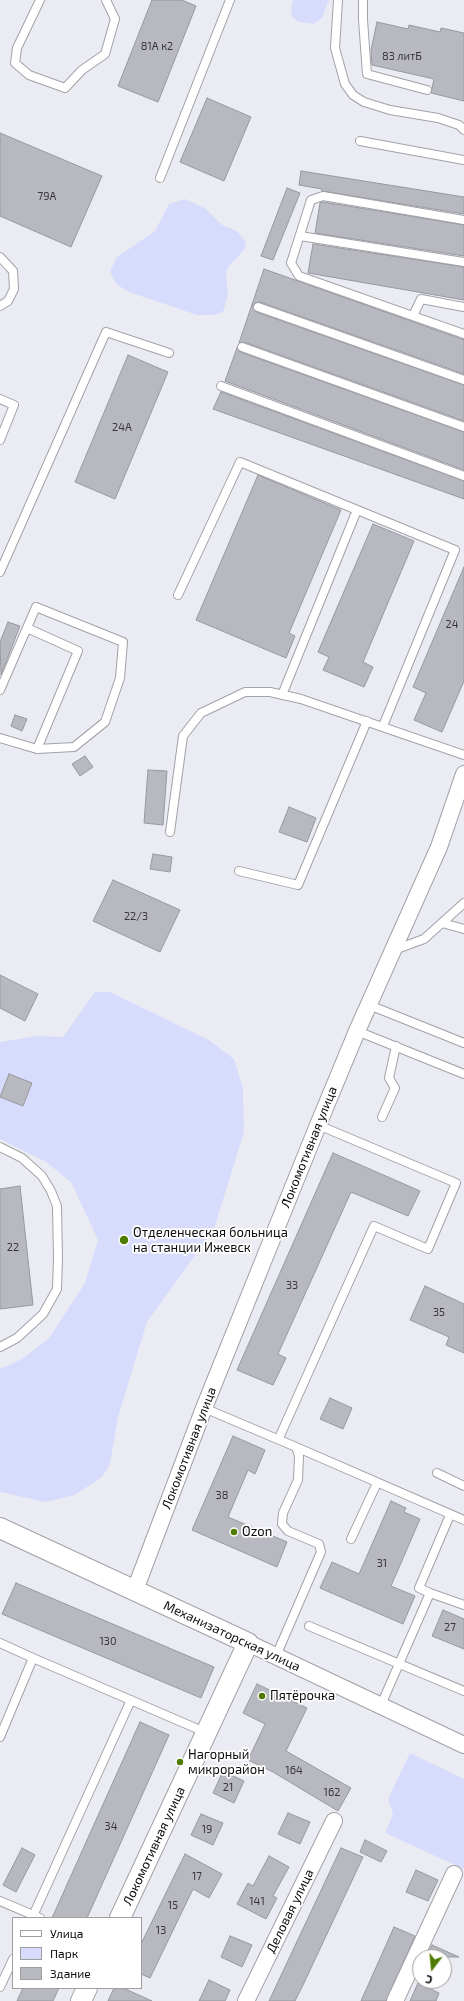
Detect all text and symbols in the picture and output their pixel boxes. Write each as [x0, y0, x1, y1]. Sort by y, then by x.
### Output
house number: 81А к2 [141, 39, 173, 53]
house number: 83 литБ [382, 49, 422, 63]
house number: 79А [38, 189, 56, 203]
house number: 24А [112, 420, 132, 434]
house number: 24 [446, 617, 458, 631]
house number: 22/3 [124, 909, 148, 923]
street label: Локомотивная улица [278, 1084, 340, 1210]
place label: Отделенческая больница на станции Ижевск [133, 1225, 288, 1256]
marker: Отделенческая больница на станции Ижевск [118, 1234, 130, 1246]
house number: 22 [7, 1240, 19, 1254]
house number: 33 [286, 1278, 298, 1292]
house number: 35 [433, 1305, 445, 1319]
street label: Локомотивная улица [159, 1385, 219, 1511]
house number: 38 [216, 1488, 228, 1502]
place label: Ozon [242, 1524, 272, 1540]
marker: Ozon [229, 1527, 239, 1537]
house number: 31 [377, 1556, 387, 1570]
street label: Механизаторская улица [161, 1597, 303, 1675]
house number: 27 [444, 1620, 456, 1634]
house number: 130 [99, 1634, 117, 1648]
place label: Пятёрочка [270, 1688, 335, 1704]
marker: Пятёрочка [257, 1691, 267, 1701]
place label: Нагорный микрорайон [188, 1747, 265, 1778]
marker: Нагорный микрорайон [175, 1757, 185, 1767]
house number: 164 [285, 1763, 303, 1777]
house number: 21 [223, 1780, 233, 1794]
street label: Локомотивная улица [120, 1784, 188, 1908]
house number: 162 [324, 1785, 340, 1799]
house number: 34 [105, 1819, 117, 1833]
house number: 19 [202, 1822, 212, 1836]
street label: Деловая улица [263, 1867, 317, 1955]
house number: 17 [192, 1869, 202, 1883]
house number: 141 [249, 1894, 265, 1908]
house number: 15 [168, 1898, 178, 1912]
legend [12, 1917, 142, 1989]
house number: 13 [156, 1923, 166, 1937]
text: Улица [50, 1926, 83, 1940]
text: Парк [50, 1946, 78, 1960]
north arrow [412, 1949, 452, 1989]
text: Здание [50, 1966, 91, 1980]
text: С [424, 1973, 434, 1987]

